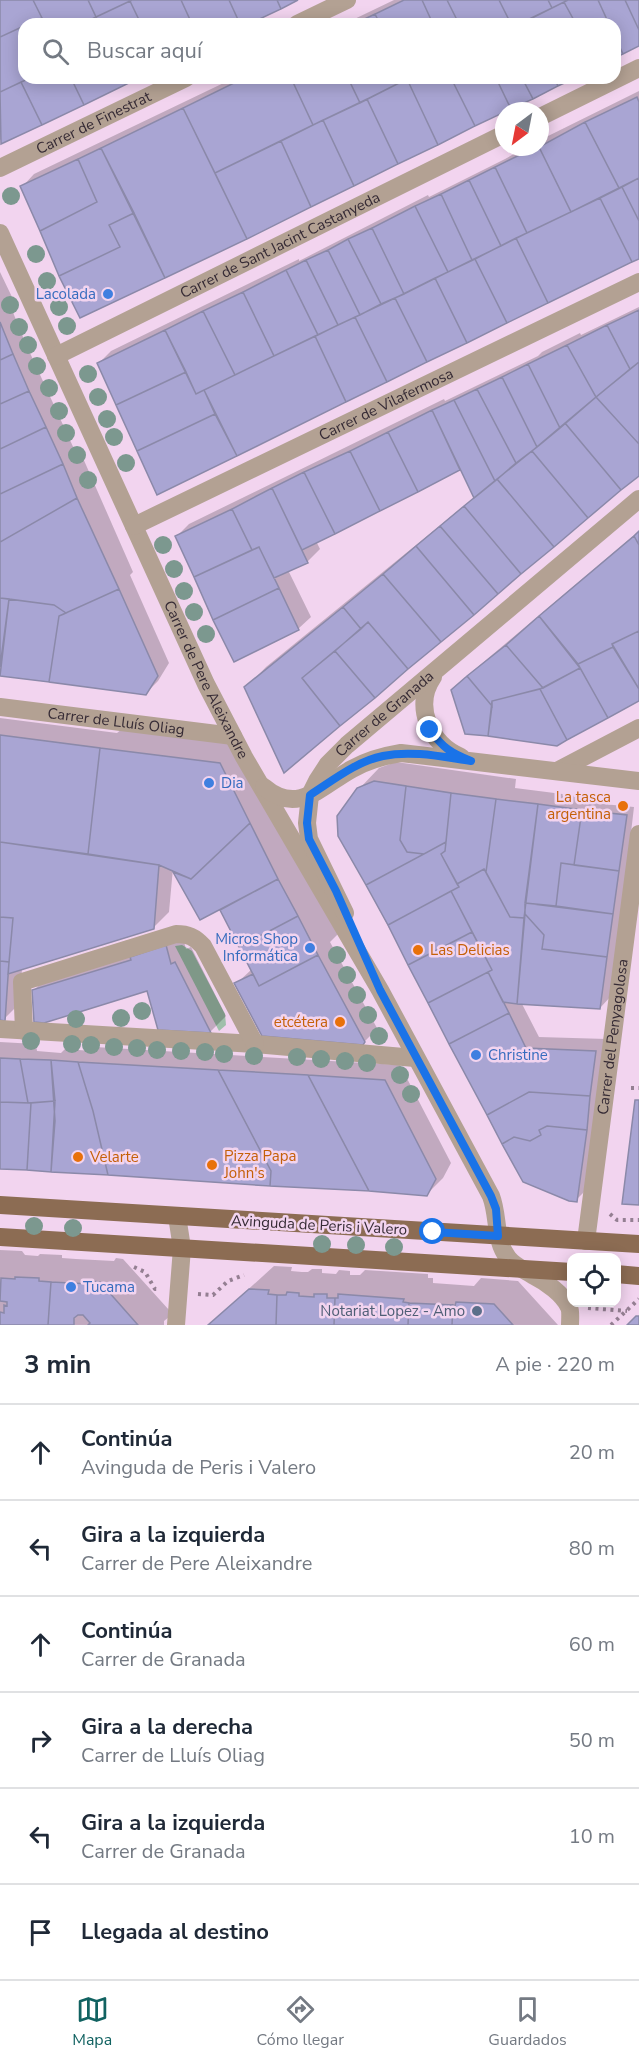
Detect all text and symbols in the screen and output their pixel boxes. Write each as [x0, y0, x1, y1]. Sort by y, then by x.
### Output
search box [18, 18, 621, 84]
icon: search [39, 35, 72, 68]
text: Buscar aquí [87, 36, 202, 66]
street label: Carrer de Finestrat [33, 86, 155, 159]
north arrow [495, 102, 549, 156]
street label: Carrer de Sant Jacint Castanyeda [177, 187, 383, 303]
place label: Lacolada [36, 284, 96, 304]
marker: Lacolada [101, 287, 115, 301]
street label: Carrer de Vilafermosa [316, 363, 457, 445]
street label: Carrer de Pere Aleixandre [159, 597, 253, 762]
street label: Carrer de Granada [331, 666, 438, 761]
street label: Carrer de Lluís Oliag [46, 703, 186, 740]
route end [416, 716, 442, 742]
place label: Dia [221, 773, 244, 793]
marker: Dia [202, 776, 216, 790]
place label: La tasca argentina [547, 787, 611, 824]
marker: La tasca argentina [616, 799, 630, 813]
place label: Micros Shop Informática [215, 929, 298, 966]
place label: Las Delicias [430, 940, 510, 960]
marker: Micros Shop Informática [303, 941, 317, 955]
marker: Las Delicias [411, 943, 425, 957]
street label: Carrer del Penyagolosa [593, 958, 633, 1116]
place label: etcétera [274, 1012, 328, 1032]
marker: etcétera [333, 1015, 347, 1029]
place label: Christine [488, 1045, 548, 1065]
marker: Christine [469, 1048, 483, 1062]
place label: Pizza Papa John's [223, 1146, 296, 1183]
place label: Velarte [89, 1147, 139, 1167]
marker: Velarte [71, 1150, 85, 1164]
marker: Pizza Papa John's [205, 1158, 219, 1172]
street label: Avinguda de Peris i Valero [230, 1210, 408, 1240]
route start [419, 1218, 445, 1244]
map controls [567, 1253, 621, 1307]
button: locate [567, 1253, 621, 1307]
place label: Tucama [83, 1277, 135, 1297]
marker: Tucama [64, 1280, 78, 1294]
place label: Notariat Lopez - Amo [320, 1301, 465, 1321]
marker: Notariat Lopez - Amo [470, 1304, 484, 1318]
text: 3 min [24, 1347, 91, 1382]
text: A pie · 220 m [495, 1351, 615, 1378]
text: Continúa [81, 1424, 172, 1454]
icon: ahead [24, 1436, 57, 1469]
text: 20 m [569, 1439, 615, 1466]
text: Avinguda de Peris i Valero [81, 1454, 316, 1481]
text: Gira a la izquierda [81, 1520, 265, 1550]
icon: left [24, 1532, 57, 1565]
text: 80 m [569, 1535, 615, 1562]
text: Carrer de Pere Aleixandre [81, 1550, 312, 1577]
text: Continúa [81, 1616, 172, 1646]
icon: ahead [24, 1628, 57, 1661]
text: 60 m [569, 1631, 615, 1658]
text: Carrer de Granada [81, 1646, 246, 1673]
text: Gira a la derecha [81, 1712, 253, 1742]
icon: right [24, 1724, 57, 1757]
text: 50 m [569, 1727, 615, 1754]
text: Carrer de Lluís Oliag [81, 1742, 265, 1769]
text: Gira a la izquierda [81, 1808, 265, 1838]
icon: left [24, 1820, 57, 1853]
text: 10 m [569, 1823, 615, 1850]
text: Carrer de Granada [81, 1838, 246, 1865]
icon: arrive [24, 1916, 57, 1949]
text: Llegada al destino [81, 1917, 269, 1947]
tab: Mapa [72, 1993, 112, 2051]
tab: Cómo llegar [257, 1993, 344, 2051]
tab: Guardados [488, 1993, 567, 2051]

